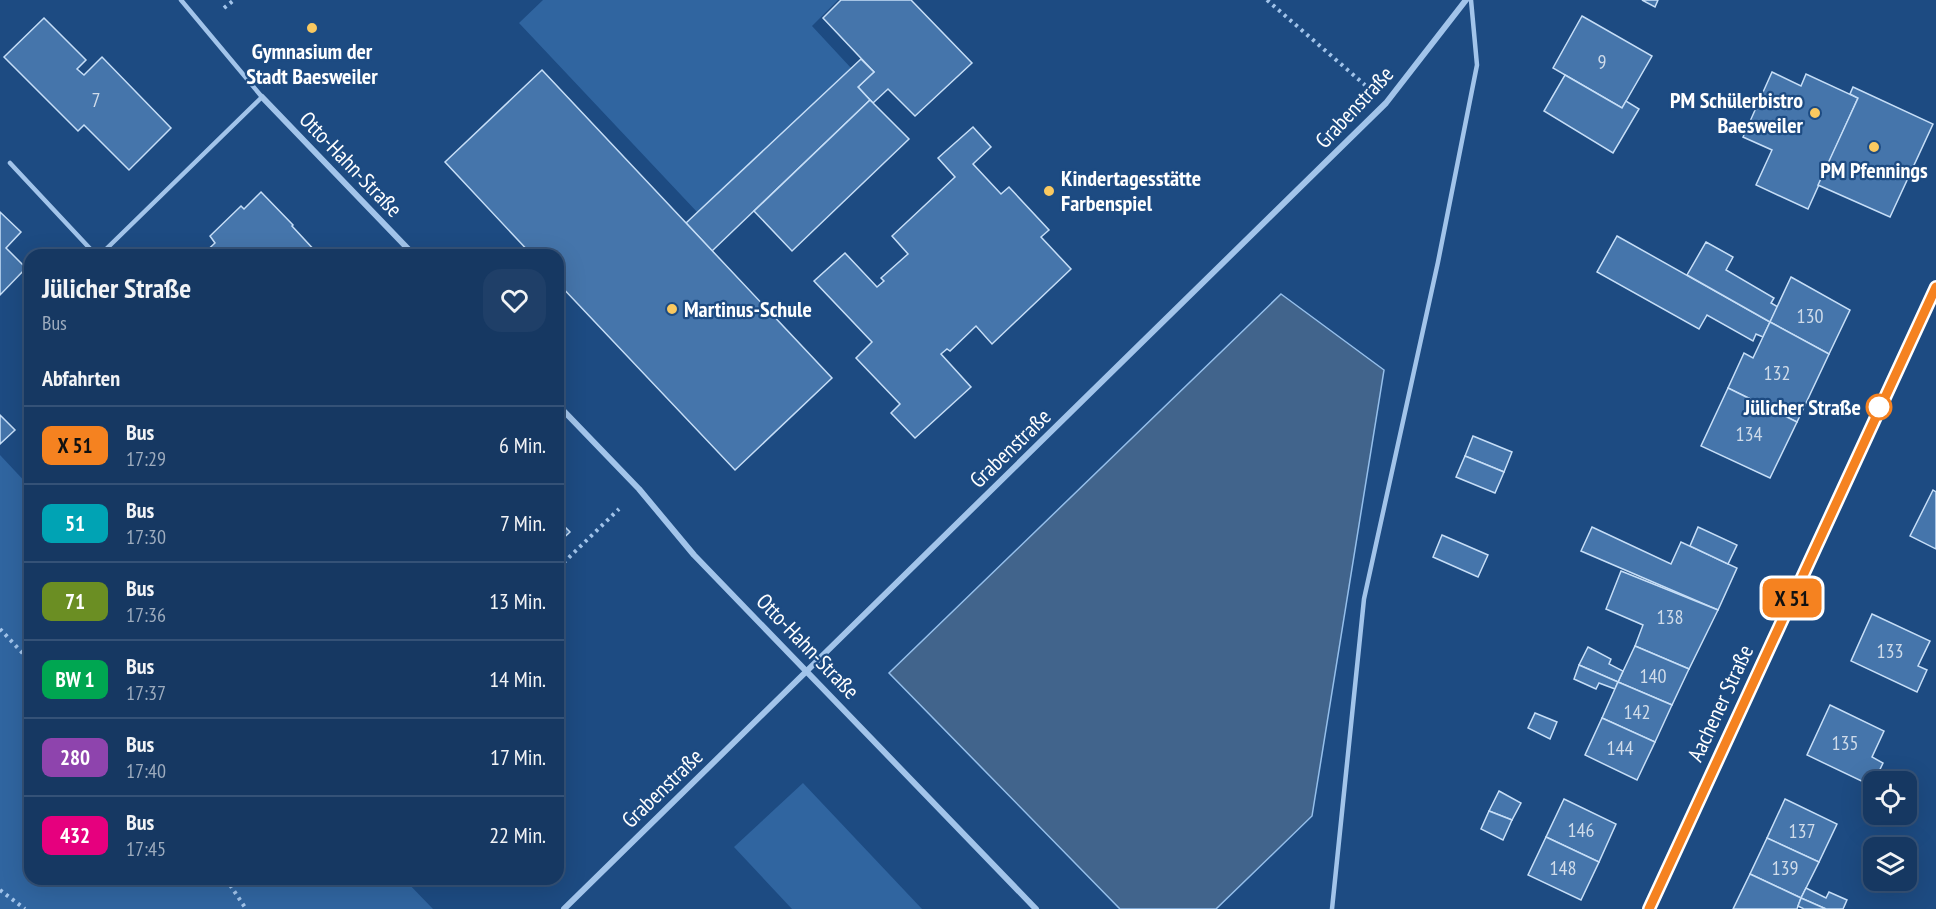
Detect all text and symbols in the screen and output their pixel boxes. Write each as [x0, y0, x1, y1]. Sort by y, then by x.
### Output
marker: Gymnasium der Stadt Baesweiler [305, 21, 319, 35]
place label: Gymnasium der Stadt Baesweiler [246, 37, 378, 90]
house number: 9 [1598, 49, 1607, 75]
street label: Grabenstraße [1309, 60, 1399, 154]
place label: PM Schülerbistro Baesweiler [1670, 86, 1804, 139]
house number: 7 [92, 87, 101, 113]
street label: Otto-Hahn-Straße [294, 105, 408, 223]
marker: PM Schülerbistro Baesweiler [1808, 106, 1822, 120]
marker: PM Pfennings [1867, 140, 1881, 154]
place label: PM Pfennings [1820, 156, 1928, 184]
place label: Kindertagesstätte Farbenspiel [1061, 164, 1201, 217]
marker: Kindertagesstätte Farbenspiel [1042, 184, 1056, 198]
text: Jülicher Straße [42, 269, 191, 306]
button: heart [483, 269, 546, 332]
place label: Martinus-Schule [684, 295, 812, 323]
marker: Martinus-Schule [665, 302, 679, 316]
house number: 130 [1797, 303, 1824, 329]
text: Bus [42, 310, 67, 336]
house number: 132 [1764, 360, 1791, 386]
text: Abfahrten [42, 364, 120, 392]
place label: Jülicher Straße [1743, 393, 1861, 421]
marker: Jülicher Straße [1866, 394, 1892, 420]
street label: Grabenstraße [964, 402, 1056, 494]
text: Bus [126, 418, 154, 446]
house number: 134 [1736, 421, 1763, 447]
text: 6 Min. [499, 431, 546, 459]
text: X 51 [58, 432, 92, 459]
text: 17:29 [126, 446, 166, 472]
text: Bus [126, 496, 154, 524]
text: 7 Min. [500, 509, 546, 537]
text: 51 [65, 510, 85, 537]
text: 17:30 [126, 524, 166, 550]
text: Bus [126, 574, 154, 602]
line badge: X 51 [1750, 578, 1834, 618]
text: X 51 [1775, 585, 1809, 612]
text: 13 Min. [489, 587, 546, 615]
street label: Otto-Hahn-Straße [751, 587, 865, 705]
text: 71 [65, 588, 85, 615]
text: 17:36 [126, 602, 166, 628]
house number: 138 [1657, 604, 1684, 630]
house number: 133 [1877, 638, 1904, 664]
street label: Aachener Straße [1681, 640, 1759, 766]
text: Bus [126, 652, 154, 680]
house number: 140 [1640, 663, 1667, 689]
text: 14 Min. [489, 665, 546, 693]
text: BW 1 [55, 666, 95, 693]
text: 17:37 [126, 680, 166, 706]
house number: 142 [1624, 699, 1651, 725]
text: Bus [126, 730, 154, 758]
house number: 135 [1832, 730, 1859, 756]
house number: 144 [1607, 735, 1634, 761]
street label: Grabenstraße [616, 742, 708, 834]
text: 17 Min. [490, 743, 546, 771]
text: 280 [60, 744, 90, 771]
text: 17:40 [126, 758, 166, 784]
map controls [1863, 771, 1917, 891]
button: locate [1863, 771, 1917, 825]
text: Bus [126, 808, 154, 836]
house number: 146 [1568, 817, 1595, 843]
house number: 137 [1789, 818, 1816, 844]
text: 22 Min. [489, 821, 546, 849]
text: 432 [60, 822, 90, 849]
text: 17:45 [126, 836, 166, 862]
button: layers [1863, 837, 1917, 891]
house number: 148 [1550, 855, 1577, 881]
house number: 139 [1772, 855, 1799, 881]

